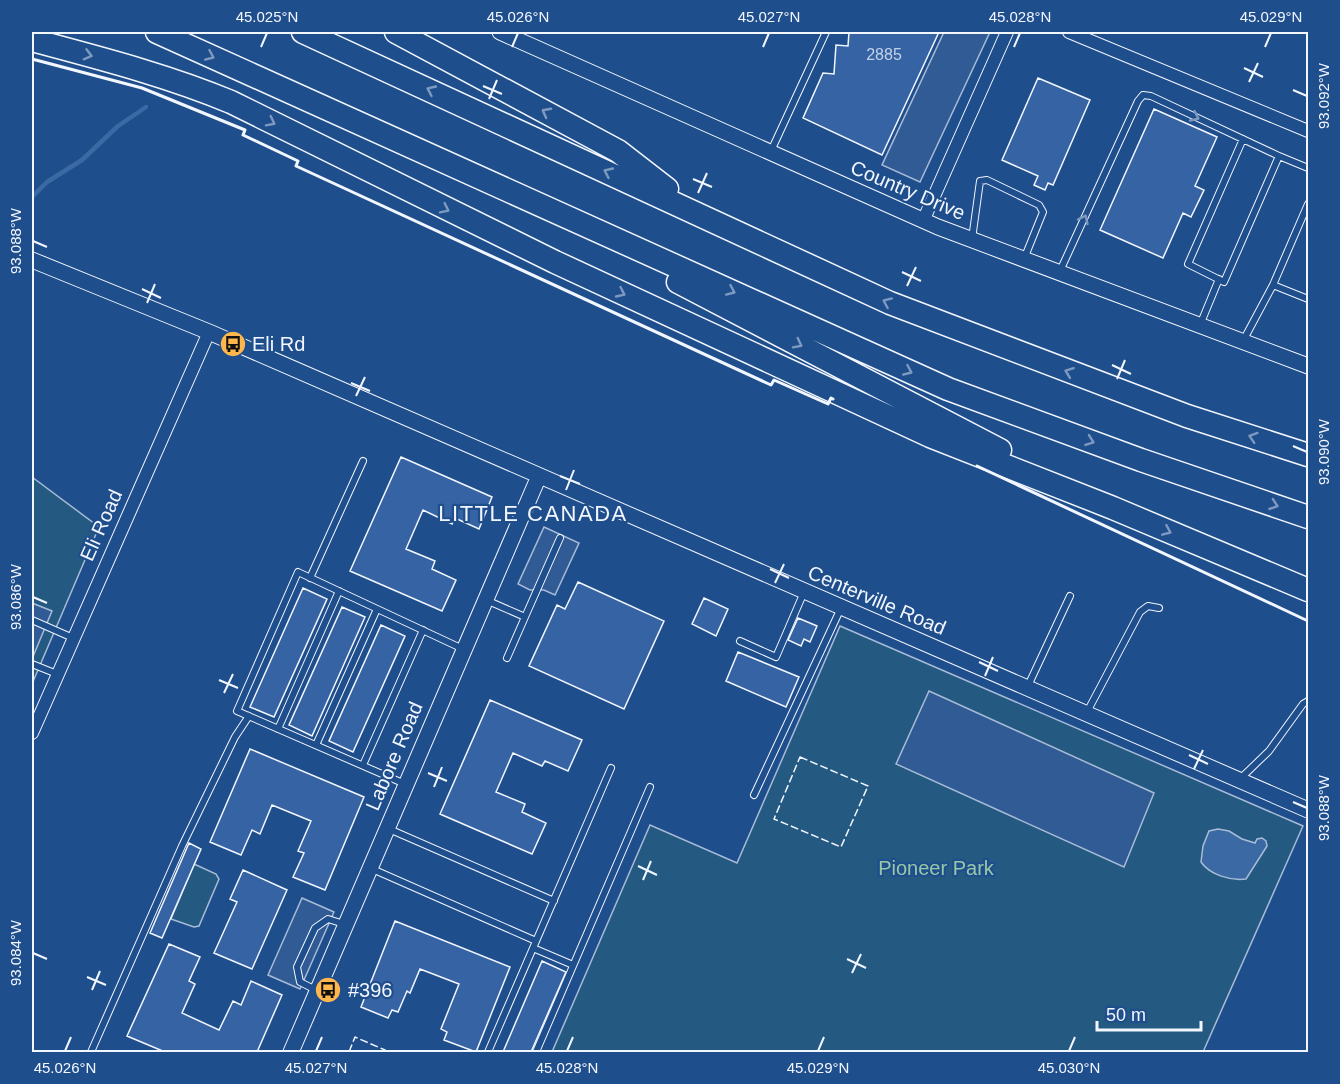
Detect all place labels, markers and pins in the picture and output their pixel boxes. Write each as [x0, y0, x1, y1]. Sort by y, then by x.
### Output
bus stop icon: Eli Rd [218, 329, 248, 359]
place label: Eli Rd [252, 333, 305, 355]
bus stop icon: #396 [313, 975, 343, 1005]
place label: #396 [348, 979, 393, 1001]

